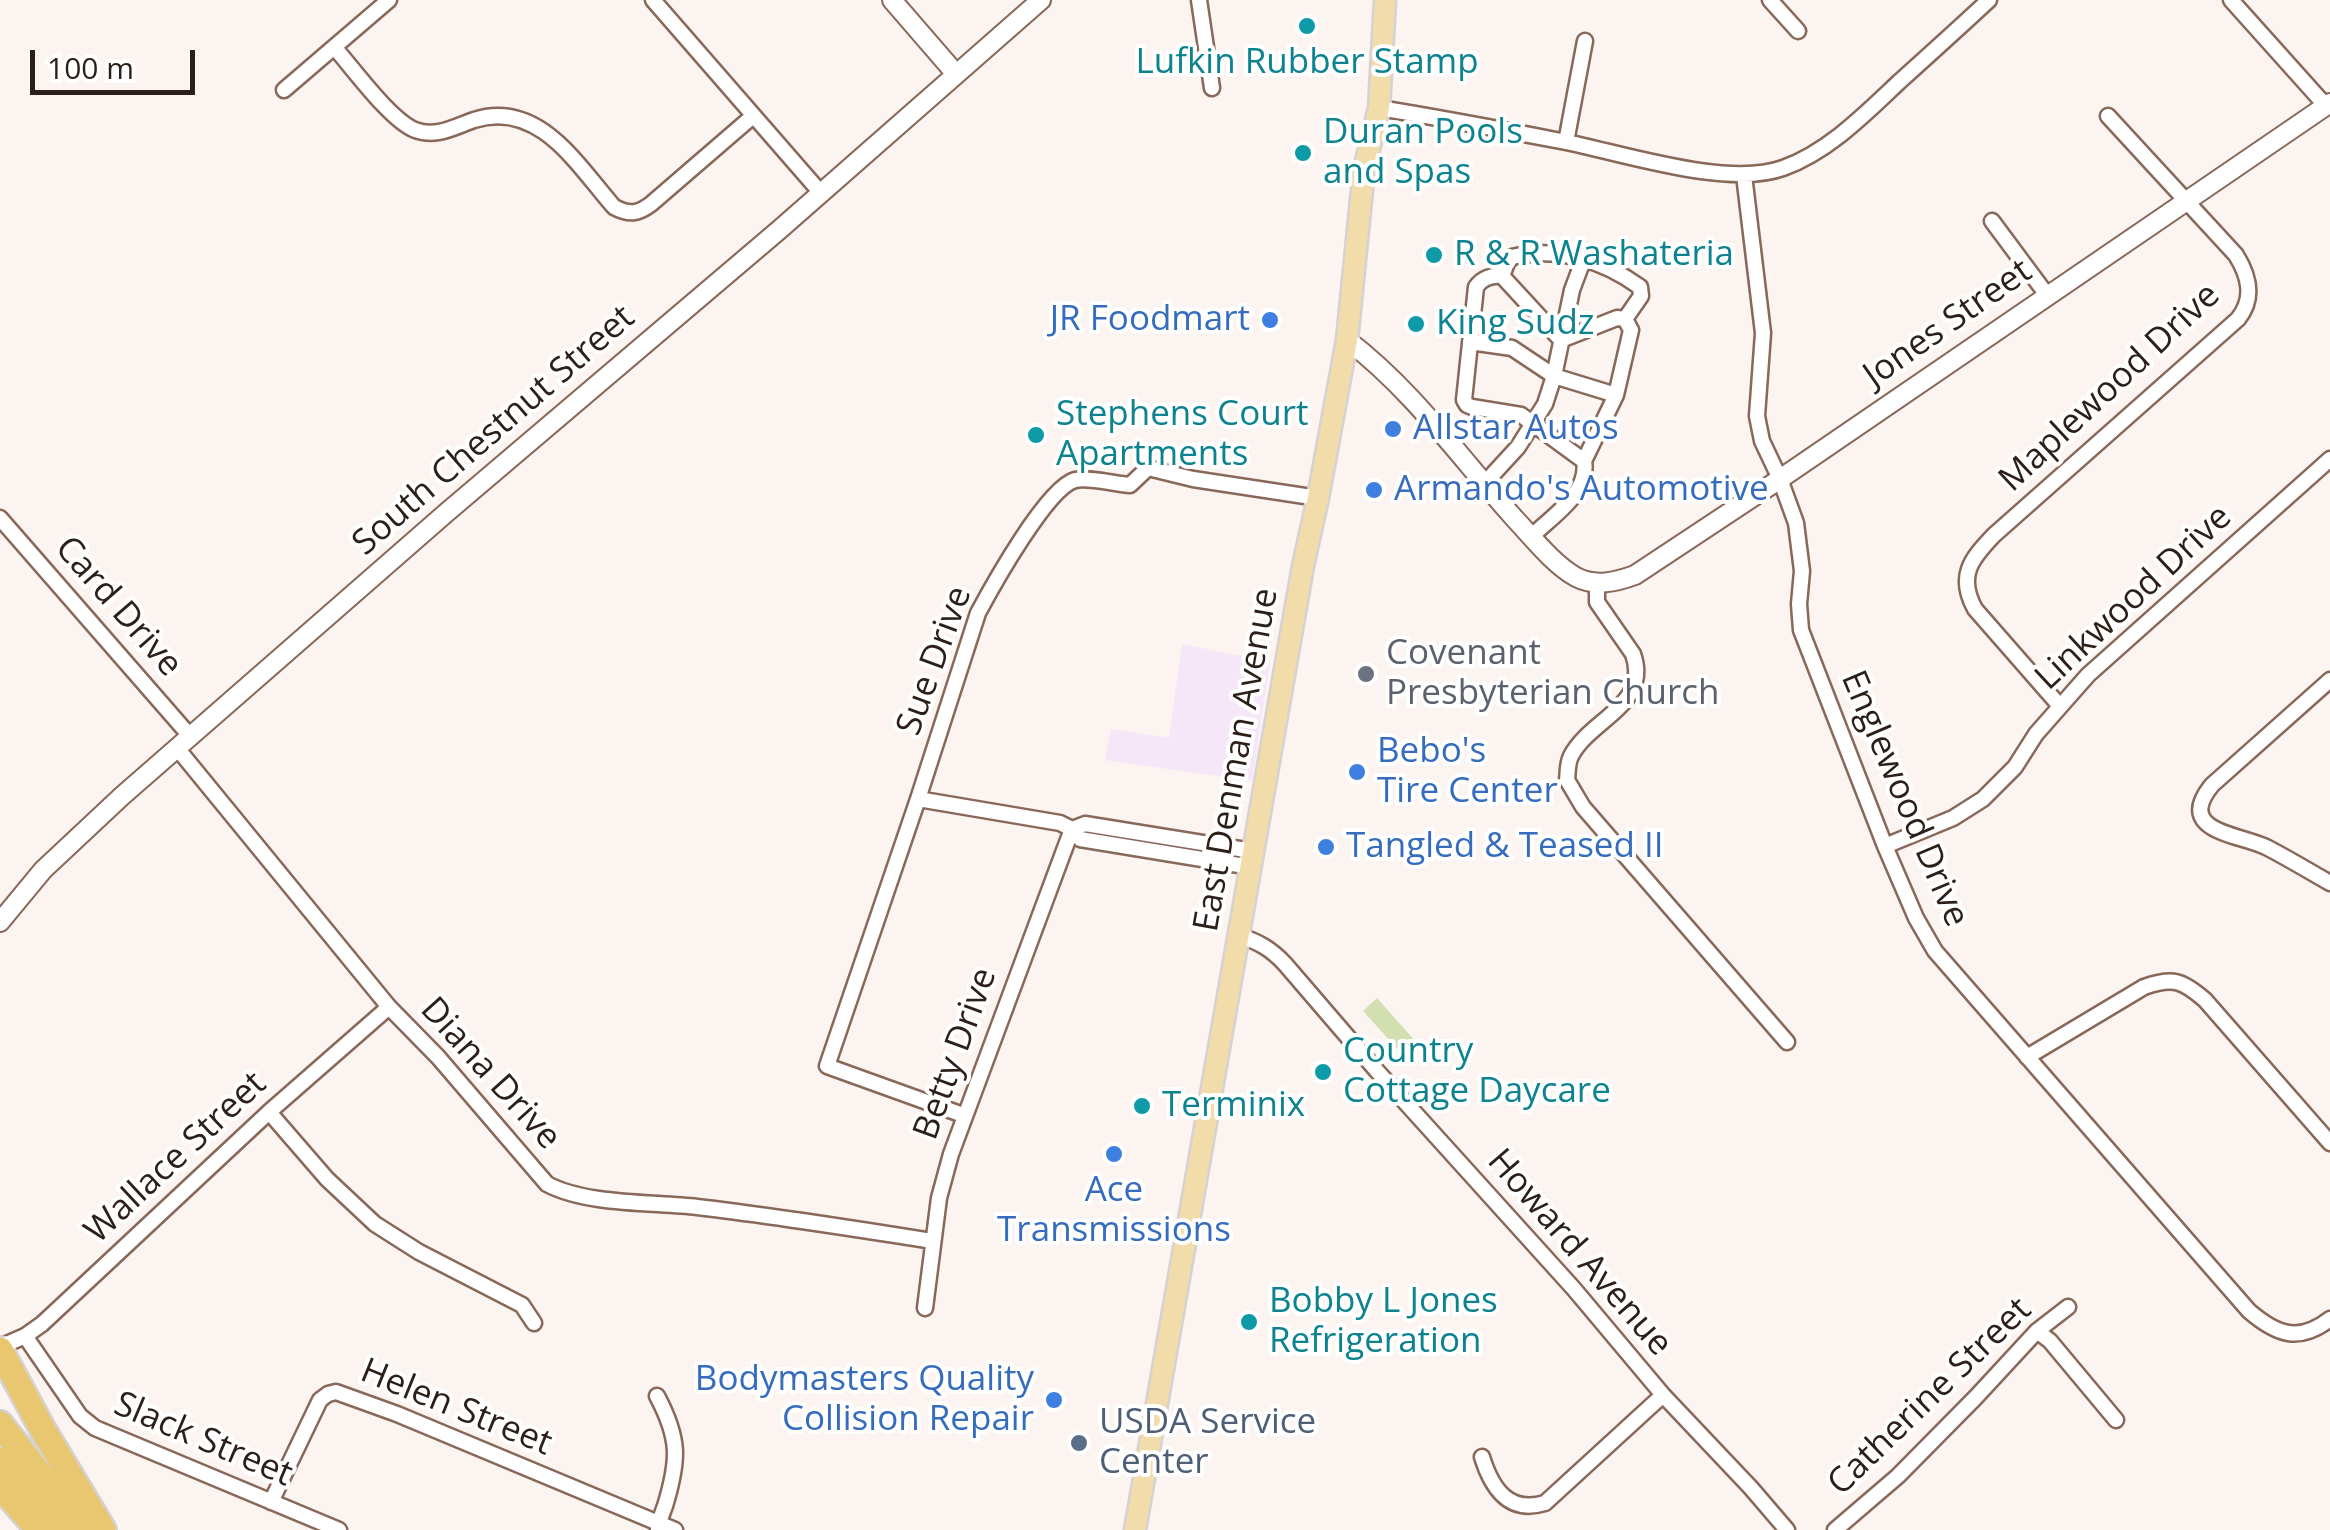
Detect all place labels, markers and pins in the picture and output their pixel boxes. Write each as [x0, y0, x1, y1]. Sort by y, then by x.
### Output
marker: Lufkin Rubber Stamp [1296, 15, 1318, 37]
place label: Lufkin Rubber Stamp [1135, 42, 1479, 84]
place label: Duran Pools and Spas [1323, 112, 1523, 194]
marker: Duran Pools and Spas [1292, 142, 1314, 164]
place label: R & R Washateria [1454, 234, 1734, 276]
marker: R & R Washateria [1423, 244, 1445, 266]
place label: JR Foodmart [1050, 299, 1250, 341]
place label: King Sudz [1436, 303, 1594, 345]
marker: JR Foodmart [1259, 309, 1281, 331]
marker: King Sudz [1405, 313, 1427, 335]
place label: Stephens Court Apartments [1056, 394, 1308, 476]
place label: Allstar Autos [1413, 408, 1619, 450]
marker: Allstar Autos [1382, 418, 1404, 440]
marker: Stephens Court Apartments [1025, 424, 1047, 446]
place label: Armando's Automotive [1394, 469, 1769, 511]
marker: Armando's Automotive [1363, 479, 1385, 501]
place label: Covenant Presbyterian Church [1386, 633, 1719, 715]
marker: Covenant Presbyterian Church [1355, 663, 1377, 685]
place label: Bebo's Tire Center [1377, 731, 1558, 813]
marker: Bebo's Tire Center [1346, 761, 1368, 783]
place label: Tangled & Teased II [1346, 826, 1664, 868]
marker: Tangled & Teased II [1315, 836, 1337, 858]
place label: Country Cottage Daycare [1343, 1031, 1611, 1113]
marker: Country Cottage Daycare [1312, 1061, 1334, 1083]
place label: Terminix [1162, 1085, 1305, 1127]
marker: Terminix [1131, 1095, 1153, 1117]
marker: Ace Transmissions [1103, 1143, 1125, 1165]
place label: Ace Transmissions [997, 1170, 1231, 1252]
place label: Bobby L Jones Refrigeration [1269, 1281, 1498, 1363]
marker: Bobby L Jones Refrigeration [1238, 1311, 1260, 1333]
place label: Bodymasters Quality Collision Repair [695, 1359, 1034, 1441]
marker: Bodymasters Quality Collision Repair [1043, 1389, 1065, 1411]
place label: USDA Service Center [1099, 1402, 1316, 1484]
marker: USDA Service Center [1068, 1432, 1090, 1454]

